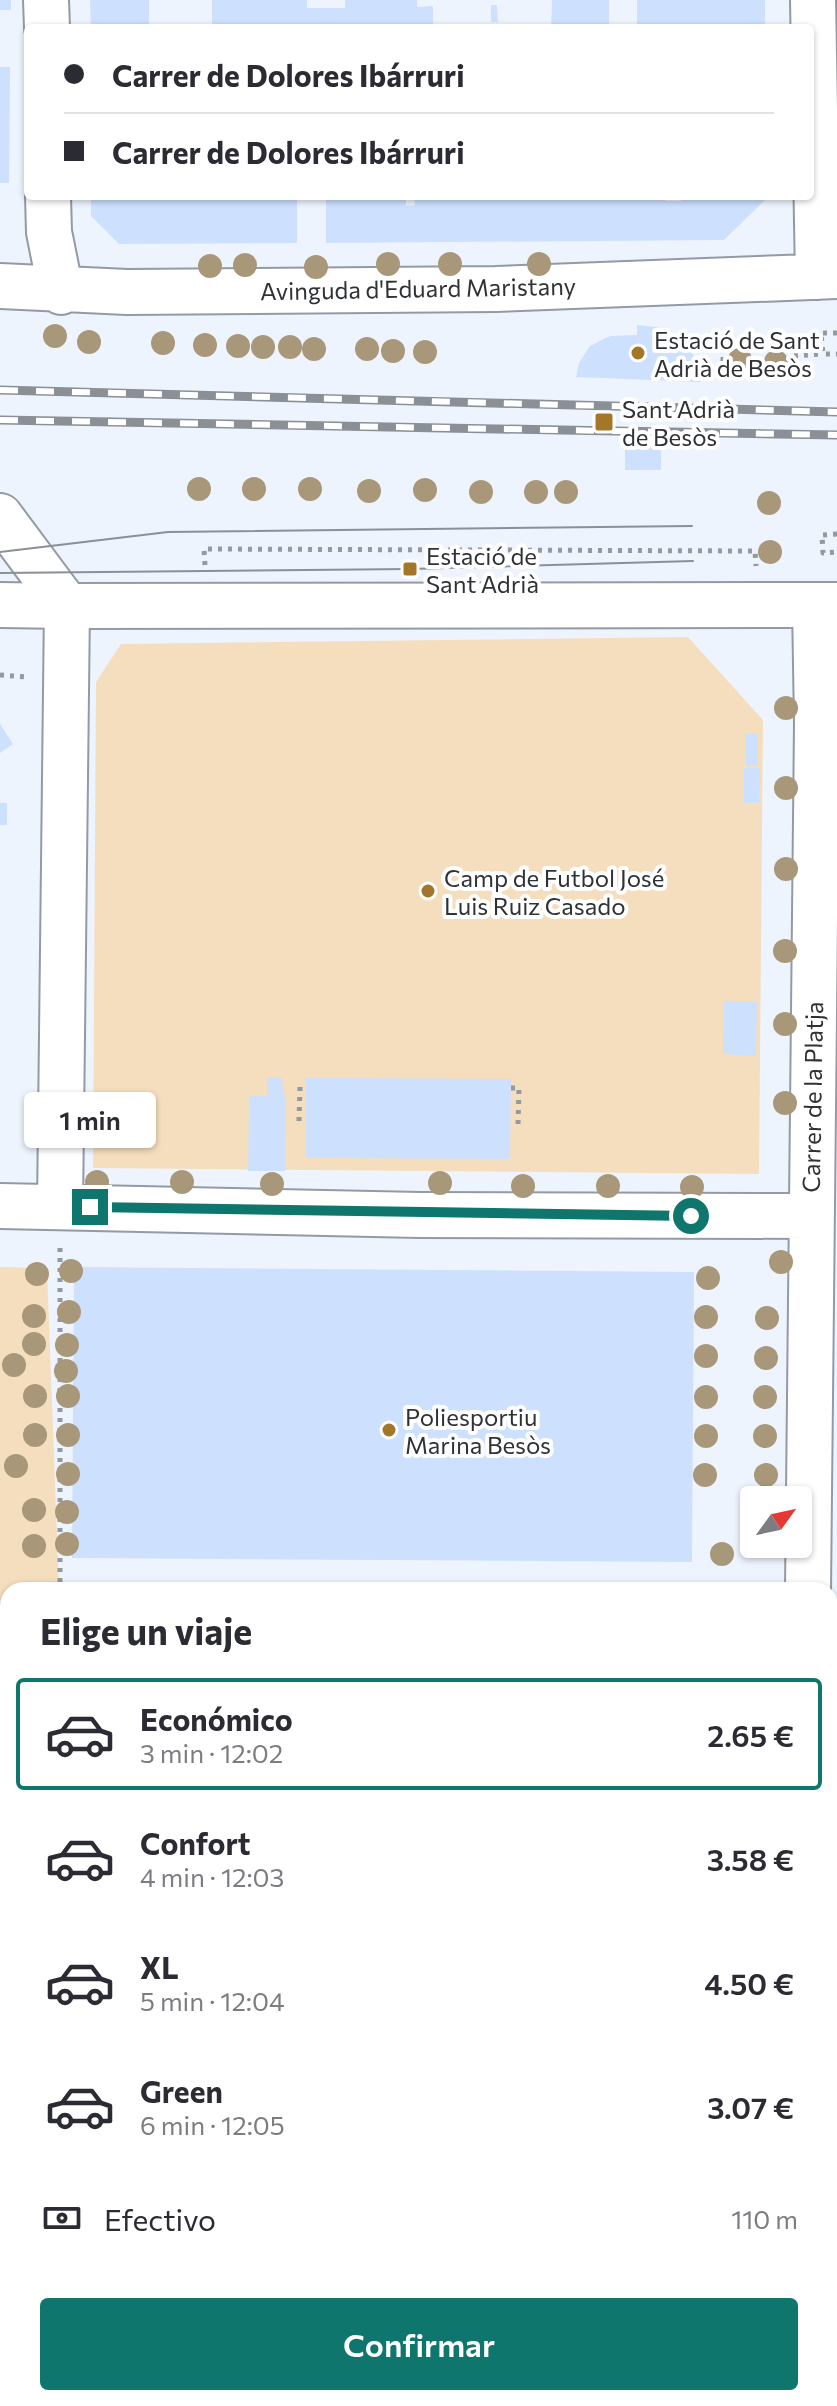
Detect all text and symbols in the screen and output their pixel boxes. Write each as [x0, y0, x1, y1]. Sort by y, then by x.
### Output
text: Carrer de Dolores Ibárruri [112, 56, 465, 93]
text: Carrer de Dolores Ibárruri [112, 133, 465, 170]
street label: Avinguda d'Eduard Maristany [260, 271, 576, 305]
place label: Estació de Sant Adrià de Besòs [654, 325, 820, 382]
marker: Estació de Sant Adrià de Besòs [629, 344, 647, 362]
place label: Sant Adrià de Besòs [622, 394, 735, 451]
marker: Sant Adrià de Besòs [593, 411, 615, 433]
place label: Estació de Sant Adrià [426, 541, 539, 598]
marker: Estació de Sant Adrià [401, 560, 419, 578]
place label: Camp de Futbol José Luis Ruiz Casado [444, 863, 664, 920]
marker: Camp de Futbol José Luis Ruiz Casado [419, 882, 437, 900]
street label: Carrer de la Platja [796, 1001, 828, 1193]
callout: 1 min [24, 1091, 156, 1147]
text: 1 min [59, 1104, 121, 1135]
route end [72, 1189, 108, 1225]
route start [673, 1198, 709, 1234]
place label: Poliesportiu Marina Besòs [405, 1402, 551, 1459]
marker: Poliesportiu Marina Besòs [380, 1421, 398, 1439]
north arrow [740, 1486, 812, 1558]
map controls [740, 1486, 812, 1558]
text: Elige un viaje [40, 1608, 252, 1652]
icon: car [44, 1698, 116, 1770]
text: Económico [140, 1700, 293, 1737]
text: 2.65 € [707, 1716, 794, 1753]
text: 3 min · 12:02 [140, 1737, 283, 1768]
icon: car [44, 1822, 116, 1894]
text: Confort [140, 1824, 251, 1861]
text: 3.58 € [707, 1840, 794, 1877]
text: 4 min · 12:03 [140, 1861, 284, 1892]
icon: car [44, 1946, 116, 2018]
text: XL [140, 1948, 179, 1985]
text: 4.50 € [704, 1964, 794, 2001]
text: 5 min · 12:04 [140, 1985, 285, 2016]
icon: car [44, 2070, 116, 2142]
text: Green [140, 2072, 223, 2109]
text: 3.07 € [707, 2088, 794, 2125]
text: 6 min · 12:05 [140, 2109, 285, 2140]
icon: cash [40, 2196, 84, 2240]
text: Efectivo [104, 2200, 216, 2237]
text: 110 m [731, 2203, 798, 2234]
button: Confirmar [40, 2298, 798, 2390]

